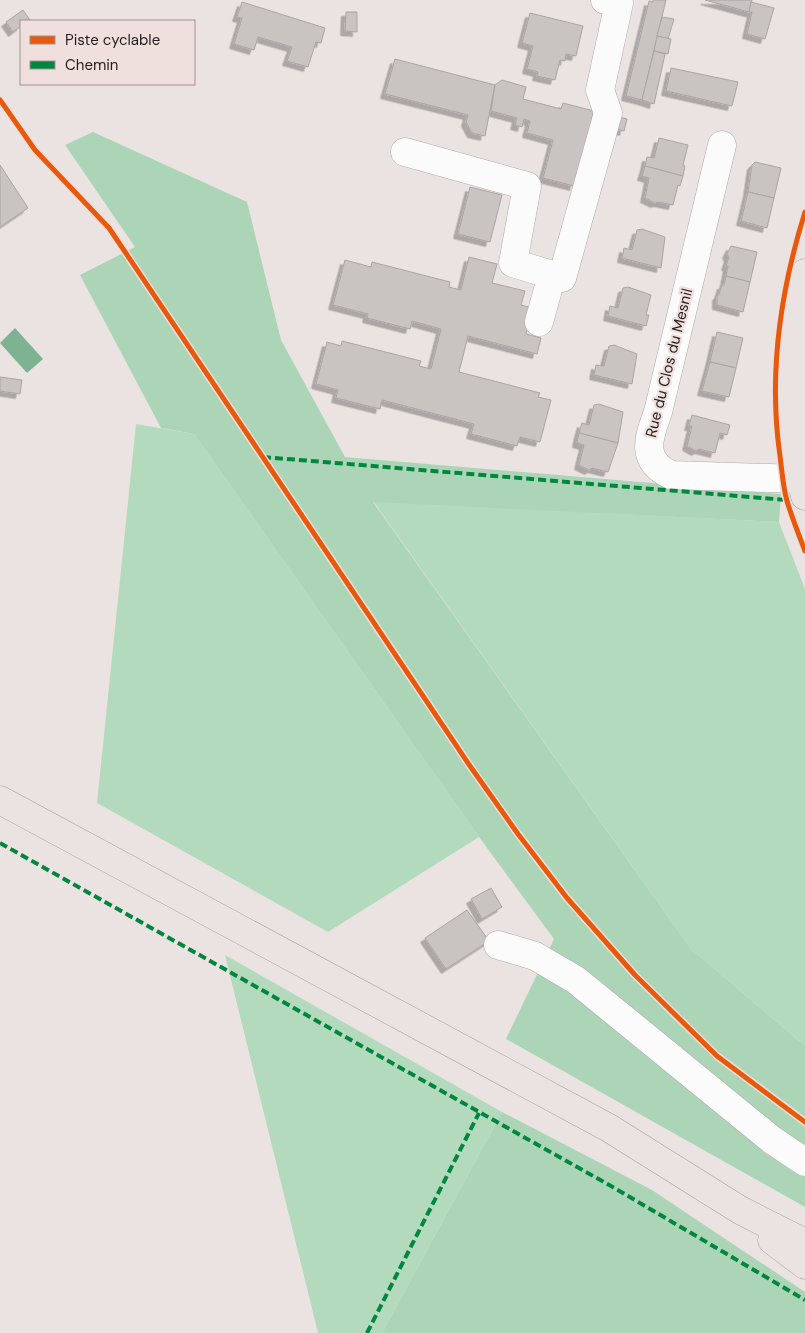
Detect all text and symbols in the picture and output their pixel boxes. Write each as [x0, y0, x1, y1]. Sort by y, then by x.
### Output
legend [20, 20, 195, 85]
text: Piste cyclable [65, 30, 160, 50]
text: Chemin [65, 55, 118, 75]
street label: Rue du Clos du Mesnil [641, 286, 697, 440]

